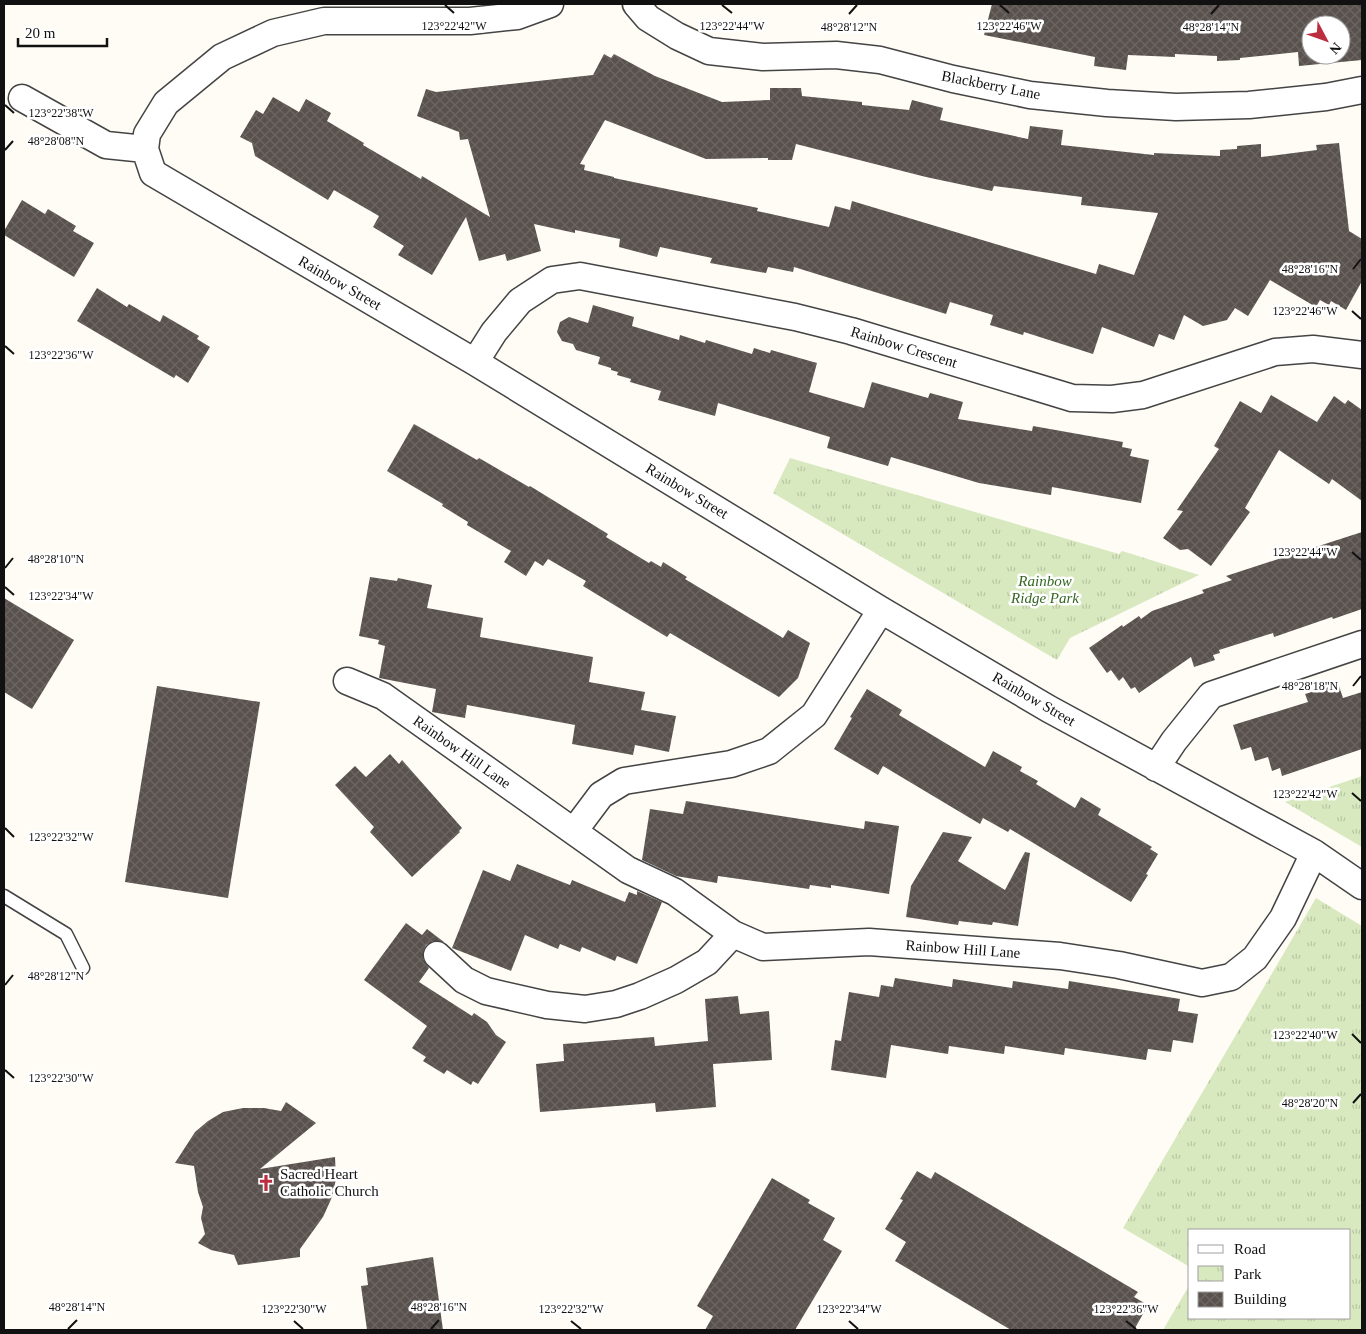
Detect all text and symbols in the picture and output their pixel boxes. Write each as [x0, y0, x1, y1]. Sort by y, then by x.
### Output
scale bar [18, 15, 106, 47]
north arrow [1301, 15, 1351, 65]
text: 123°22'42"W [421, 19, 487, 33]
text: 123°22'44"W [699, 19, 765, 33]
text: 123°22'46"W [976, 19, 1042, 33]
text: 48°28'12"N [821, 20, 878, 34]
text: 48°28'14"N [1183, 20, 1240, 34]
text: 20 m [25, 25, 56, 41]
text: N [1326, 39, 1344, 57]
street label: Blackberry Lane [940, 68, 1042, 102]
text: 123°22'38"W [28, 106, 94, 120]
text: 48°28'08"N [28, 134, 85, 148]
street label: Rainbow Street [296, 253, 385, 314]
text: 48°28'16"N [1282, 262, 1339, 276]
text: 123°22'46"W [1272, 304, 1338, 318]
street label: Rainbow Crescent [849, 323, 960, 371]
text: 123°22'36"W [28, 348, 94, 362]
street label: Rainbow Street [643, 460, 732, 522]
text: 123°22'44"W [1272, 545, 1338, 559]
text: 48°28'10"N [28, 552, 85, 566]
park label: Rainbow Ridge Park [1010, 573, 1079, 606]
text: 123°22'34"W [28, 589, 94, 603]
street label: Rainbow Street [990, 669, 1079, 730]
text: 48°28'18"N [1282, 679, 1339, 693]
street label: Rainbow Hill Lane [410, 712, 514, 792]
text: 123°22'42"W [1272, 787, 1338, 801]
text: 123°22'32"W [28, 830, 94, 844]
street label: Rainbow Hill Lane [905, 937, 1021, 961]
text: 48°28'12"N [28, 969, 85, 983]
text: 123°22'40"W [1272, 1028, 1338, 1042]
text: 123°22'30"W [28, 1071, 94, 1085]
text: 48°28'20"N [1282, 1096, 1339, 1110]
place label: Sacred Heart Catholic Church [280, 1166, 379, 1199]
church icon: Sacred Heart Catholic Church [256, 1173, 276, 1193]
legend [1188, 1229, 1351, 1319]
text: Road [1234, 1241, 1266, 1257]
text: Park [1234, 1266, 1262, 1282]
text: Building [1234, 1291, 1287, 1307]
text: 48°28'14"N [49, 1300, 106, 1314]
text: 48°28'16"N [411, 1300, 468, 1314]
text: 123°22'30"W [261, 1302, 327, 1316]
text: 123°22'32"W [538, 1302, 604, 1316]
text: 123°22'34"W [816, 1302, 882, 1316]
text: 123°22'36"W [1093, 1302, 1159, 1316]

